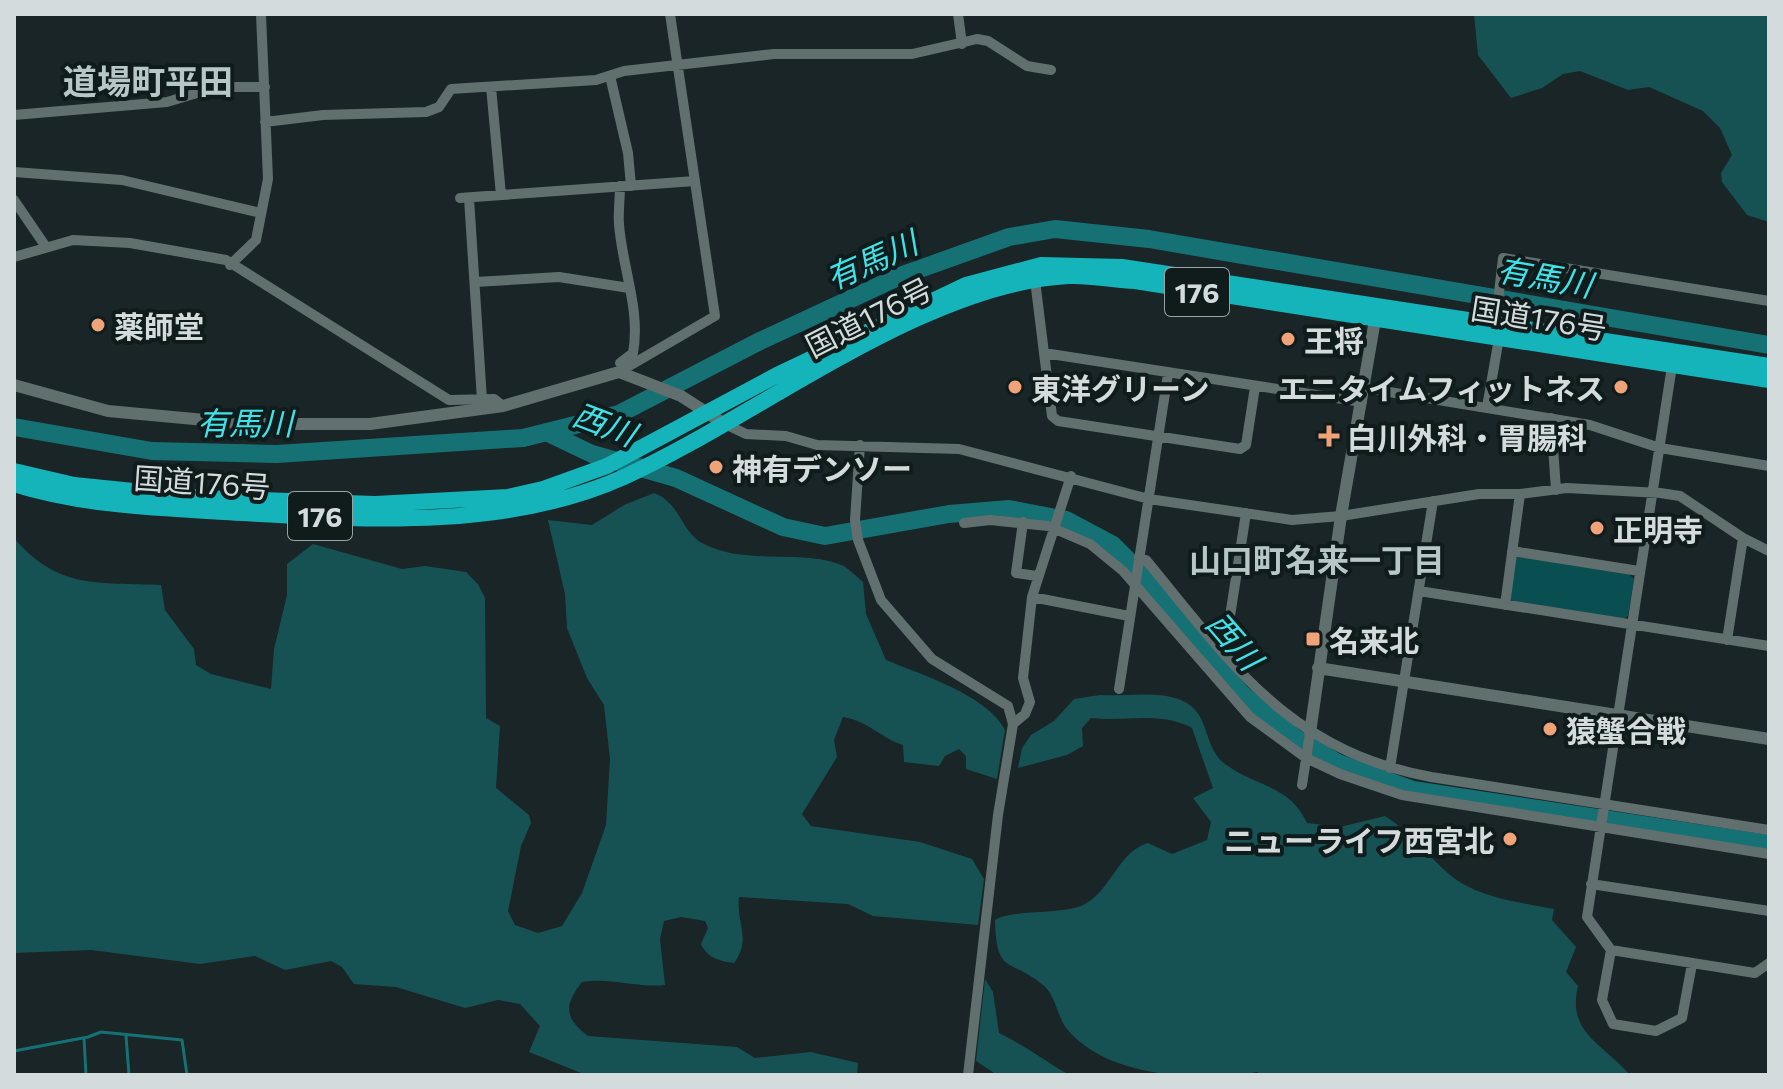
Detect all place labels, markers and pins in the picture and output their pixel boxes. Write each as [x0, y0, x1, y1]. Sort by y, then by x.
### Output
place label: 薬師堂 [114, 307, 204, 344]
marker: 薬師堂 [89, 316, 107, 334]
place label: 王将 [1304, 321, 1364, 358]
marker: 王将 [1279, 330, 1297, 348]
place label: 東洋グリーン [1031, 369, 1210, 406]
place label: エニタイムフィットネス [1278, 369, 1605, 406]
marker: 東洋グリーン [1006, 378, 1024, 396]
marker: エニタイムフィットネス [1612, 378, 1630, 396]
place label: 白川外科・胃腸科 [1347, 418, 1587, 455]
marker: 白川外科・胃腸科 [1318, 425, 1340, 447]
place label: 神有デンソー [732, 449, 912, 486]
marker: 神有デンソー [707, 458, 725, 476]
place label: 正明寺 [1613, 510, 1703, 547]
marker: 正明寺 [1588, 519, 1606, 537]
place label: 名来北 [1329, 621, 1419, 658]
marker: 名来北 [1304, 630, 1322, 648]
place label: 猿蟹合戦 [1566, 711, 1686, 748]
marker: 猿蟹合戦 [1541, 720, 1559, 738]
place label: ニューライフ西宮北 [1224, 821, 1494, 858]
marker: ニューライフ西宮北 [1501, 830, 1519, 848]

